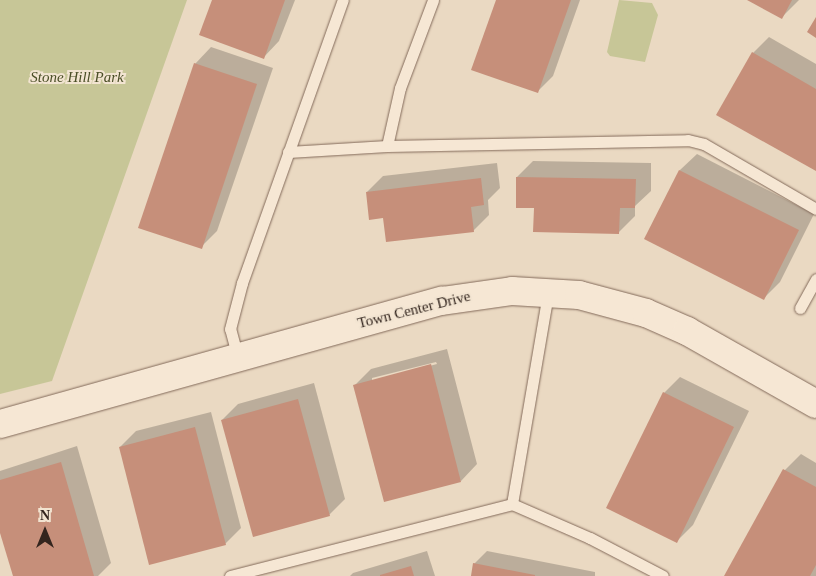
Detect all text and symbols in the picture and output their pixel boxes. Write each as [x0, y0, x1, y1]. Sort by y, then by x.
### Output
park label: Stone Hill Park [30, 69, 124, 87]
street label: Town Center Drive [356, 287, 472, 333]
north arrow [20, 506, 70, 556]
text: N [40, 508, 50, 523]

